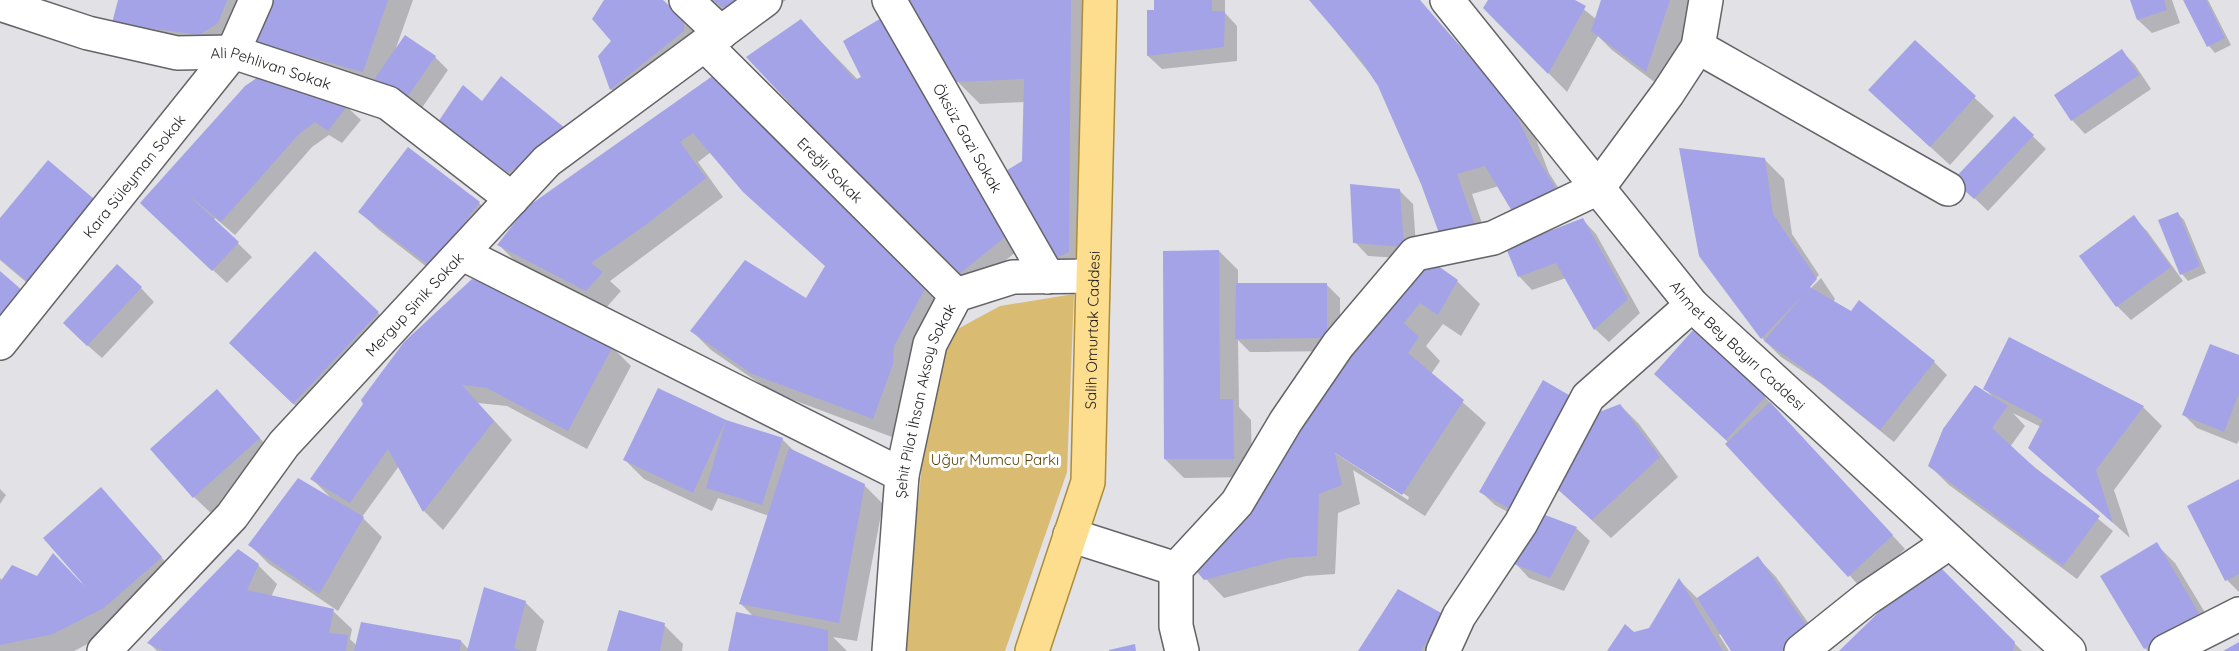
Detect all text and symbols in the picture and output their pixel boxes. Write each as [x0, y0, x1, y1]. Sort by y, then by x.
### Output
street label: Ali Pehlivan Sokak [210, 42, 334, 93]
street label: Öksüz Gazi Sokak [929, 80, 1007, 196]
street label: Kara Süleyman Sokak [78, 110, 189, 242]
street label: Ereğli Sokak [794, 133, 867, 207]
street label: Mergup Şinik Sokak [361, 248, 467, 360]
street label: Salih Omurtak Caddesi [1080, 251, 1103, 410]
street label: Ahmet Bey Bayırı Caddesi [1666, 276, 1810, 414]
street label: Şehit Pilot İhsan Aksoy Sokak [891, 300, 959, 499]
park label: Uğur Mumcu Parkı [931, 450, 1059, 469]

